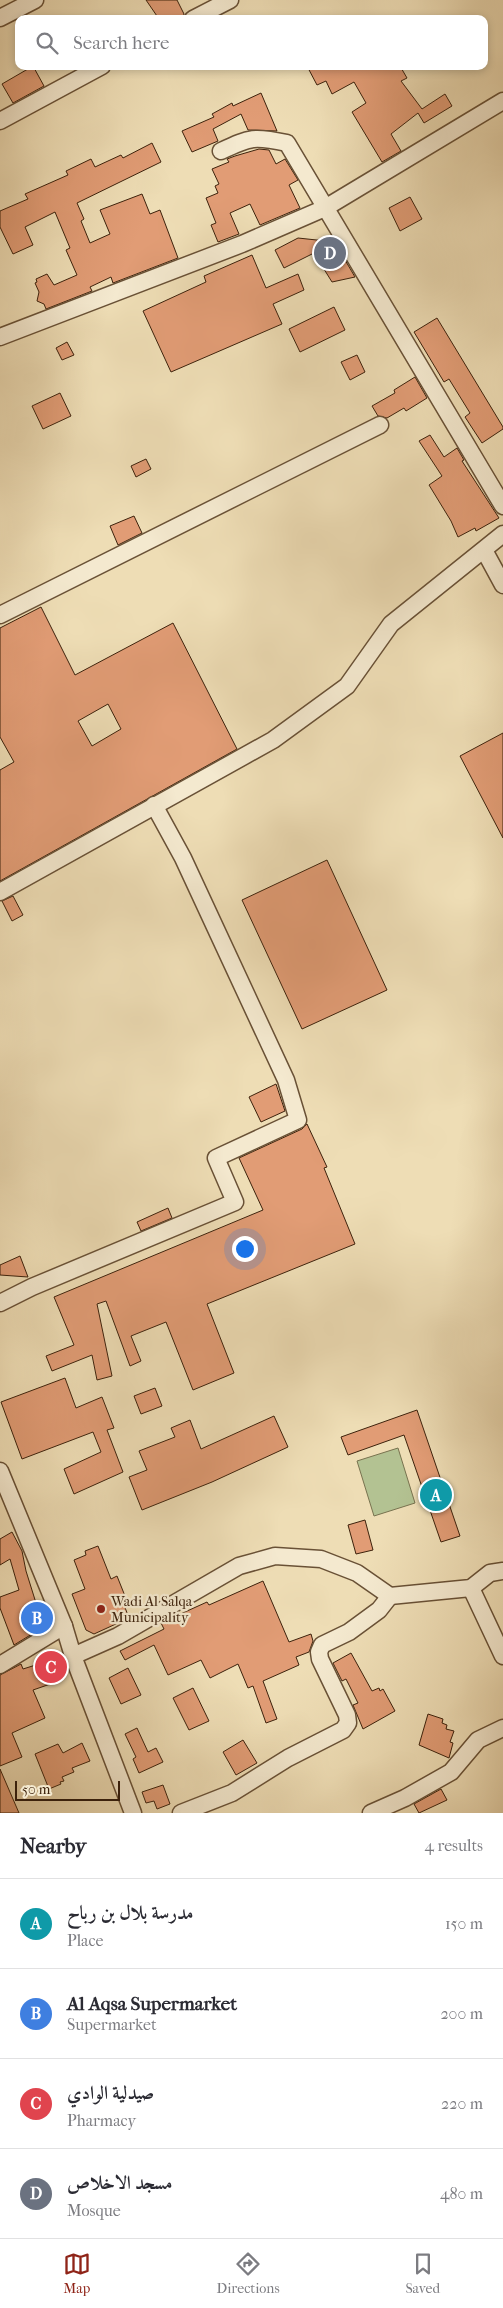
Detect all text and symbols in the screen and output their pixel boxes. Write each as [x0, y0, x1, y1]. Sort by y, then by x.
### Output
search box [15, 15, 488, 70]
icon: search [33, 29, 61, 57]
text: Search here [73, 32, 169, 54]
pin: D [314, 234, 346, 272]
your location [232, 1236, 258, 1262]
pin: A [420, 1476, 452, 1514]
place label: Wadi Al Salqa Municipality [110, 1593, 193, 1626]
pin: B [21, 1599, 53, 1637]
marker: Wadi Al Salqa Municipality [95, 1603, 107, 1615]
pin: C [35, 1648, 67, 1686]
scale bar [15, 1778, 120, 1801]
text: 50 m [22, 1781, 50, 1798]
text: Nearby [20, 1834, 86, 1858]
text: 4 results [425, 1836, 483, 1855]
text: مدرسة بلال بن رباح [67, 1902, 193, 1924]
text: A [31, 1914, 41, 1933]
text: 150 m [445, 1914, 483, 1933]
text: Place [67, 1931, 103, 1950]
text: Al Aqsa Supermarket [67, 1993, 237, 2015]
text: B [31, 2004, 41, 2023]
text: 200 m [440, 2004, 483, 2023]
text: Supermarket [67, 2015, 157, 2034]
text: صيدلية الوادي [67, 2082, 154, 2104]
text: C [31, 2094, 41, 2113]
text: 220 m [441, 2094, 483, 2113]
text: Pharmacy [67, 2111, 136, 2130]
text: مسجد الاخلاص [67, 2172, 172, 2194]
text: D [30, 2184, 42, 2203]
text: 480 m [440, 2184, 483, 2203]
text: Mosque [67, 2201, 121, 2220]
tab: Map [63, 2250, 91, 2297]
tab: Directions [217, 2250, 280, 2297]
tab: Saved [405, 2250, 440, 2297]

